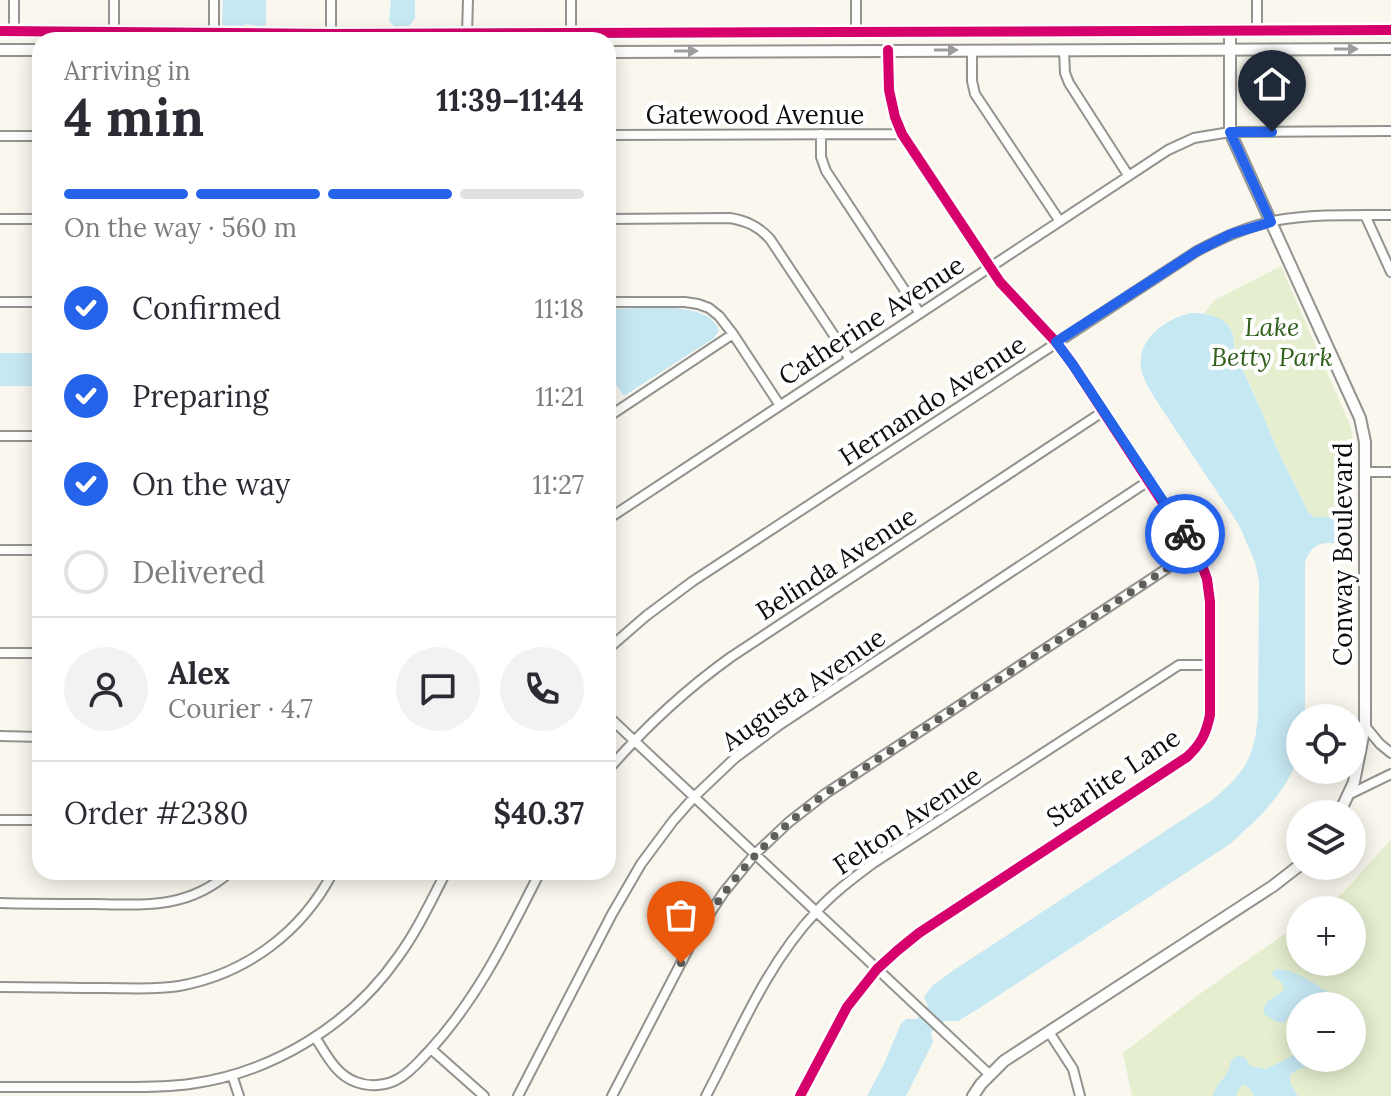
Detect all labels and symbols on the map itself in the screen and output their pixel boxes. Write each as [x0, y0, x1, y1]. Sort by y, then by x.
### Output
one-way arrow [1334, 43, 1359, 55]
one-way arrow [934, 44, 959, 56]
one-way arrow [674, 45, 699, 58]
pin [1238, 50, 1306, 132]
street label: Gatewood Avenue [646, 98, 864, 131]
street label: Catherine Avenue [772, 248, 970, 392]
park label: Lake Betty Park [1211, 310, 1333, 373]
street label: Hernando Avenue [832, 327, 1032, 473]
street label: Conway Boulevard [1326, 442, 1359, 666]
courier [1145, 494, 1225, 574]
street label: Belinda Avenue [750, 499, 922, 627]
street label: Augusta Avenue [714, 620, 891, 758]
street label: Starlite Lane [1040, 720, 1186, 834]
street label: Felton Avenue [827, 758, 987, 882]
pin [647, 881, 715, 963]

